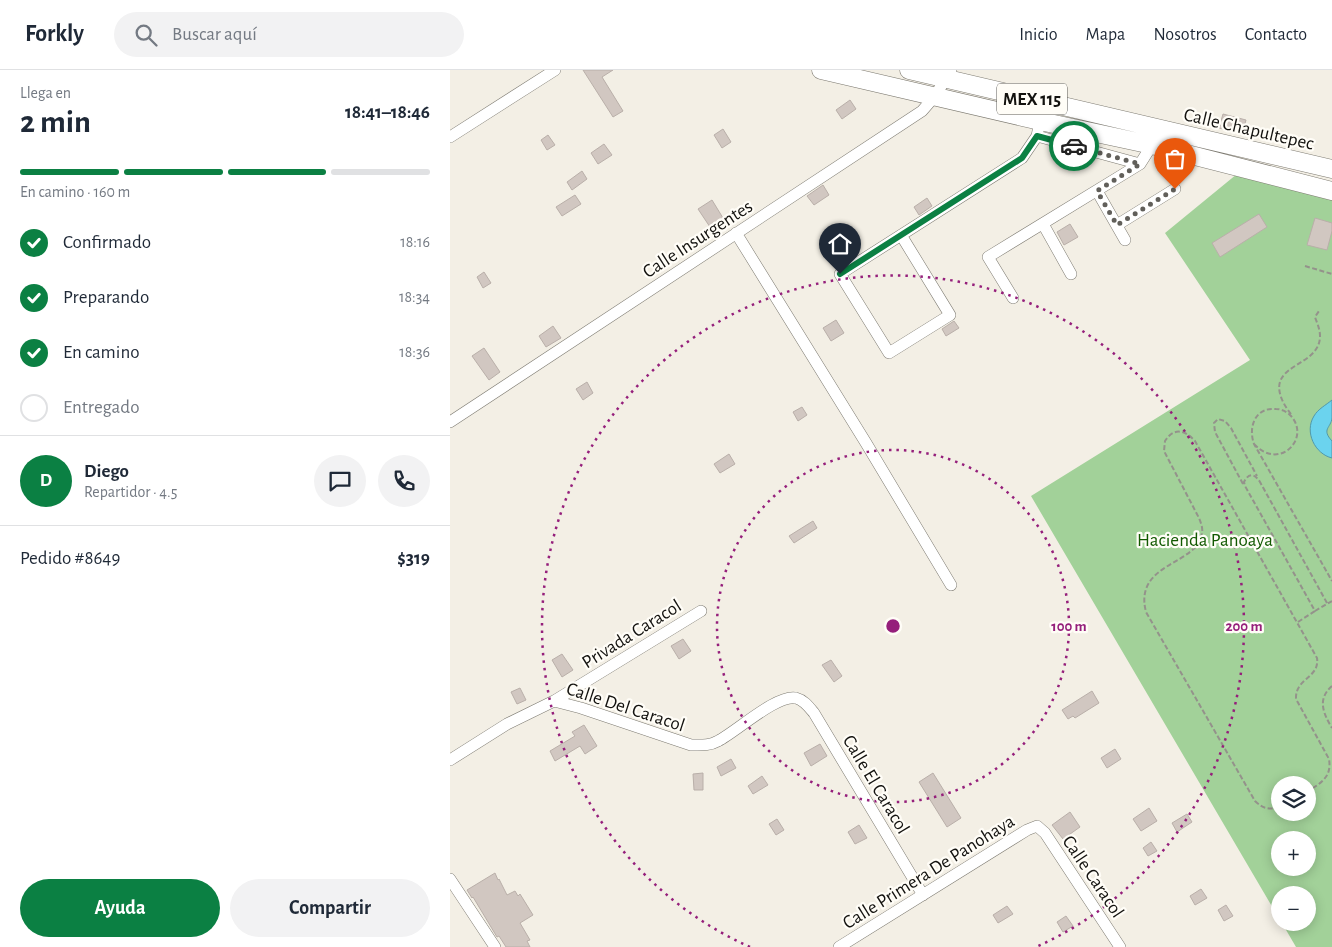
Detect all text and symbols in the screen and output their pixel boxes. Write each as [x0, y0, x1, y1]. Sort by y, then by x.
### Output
search box [114, 12, 464, 57]
icon: search [132, 21, 160, 49]
text: Forkly [25, 22, 84, 46]
text: Buscar aquí [172, 25, 257, 44]
text: Inicio [1019, 26, 1058, 44]
text: Mapa [1086, 26, 1125, 44]
text: Nosotros [1153, 26, 1217, 44]
text: Contacto [1245, 26, 1307, 44]
road number: MEX 115 [997, 83, 1067, 114]
text: Llega en [20, 85, 71, 101]
text: 18:41–18:46 [345, 103, 430, 122]
street label: Calle Chapultepec [1182, 105, 1316, 154]
text: 2 min [20, 106, 91, 138]
courier [1049, 121, 1099, 171]
icon: car [1060, 132, 1088, 160]
pin [1154, 138, 1196, 189]
icon: bag [1161, 145, 1189, 173]
text: En camino · 160 m [20, 184, 130, 200]
street label: Calle Insurgentes [640, 197, 756, 282]
pin [819, 223, 861, 274]
icon: check [20, 229, 48, 257]
icon: home [826, 230, 854, 258]
text: Confirmado [63, 233, 151, 252]
text: 18:16 [400, 234, 430, 250]
icon: check [20, 284, 48, 312]
text: Preparando [63, 288, 149, 307]
text: 18:34 [399, 289, 430, 305]
icon: check [20, 339, 48, 367]
text: En camino [63, 343, 140, 362]
text: 18:36 [399, 344, 430, 360]
text: Entregado [63, 398, 139, 417]
button: chat [314, 455, 366, 507]
button: phone [378, 455, 430, 507]
text: Diego [84, 462, 129, 481]
text: D [40, 471, 52, 490]
text: Repartidor · 4.5 [84, 484, 177, 500]
park label: Hacienda Panoaya [1137, 531, 1273, 550]
text: Pedido #8649 [20, 549, 120, 568]
text: $319 [397, 549, 430, 568]
street label: Privada Caracol [579, 596, 685, 672]
centre of rings [884, 617, 902, 635]
text: 100 m [1051, 619, 1087, 634]
text: 200 m [1225, 619, 1263, 634]
street label: Calle Del Caracol [564, 679, 687, 736]
street label: Calle El Caracol [839, 732, 913, 837]
map controls [1271, 776, 1316, 931]
button: layers [1271, 776, 1316, 821]
street label: Calle Primera De Panohaya [840, 812, 1018, 933]
button: + [1271, 831, 1316, 876]
street label: Calle Caracol [1058, 832, 1127, 921]
button: Ayuda [20, 879, 220, 937]
button: Compartir [230, 879, 430, 937]
button: − [1271, 886, 1316, 931]

